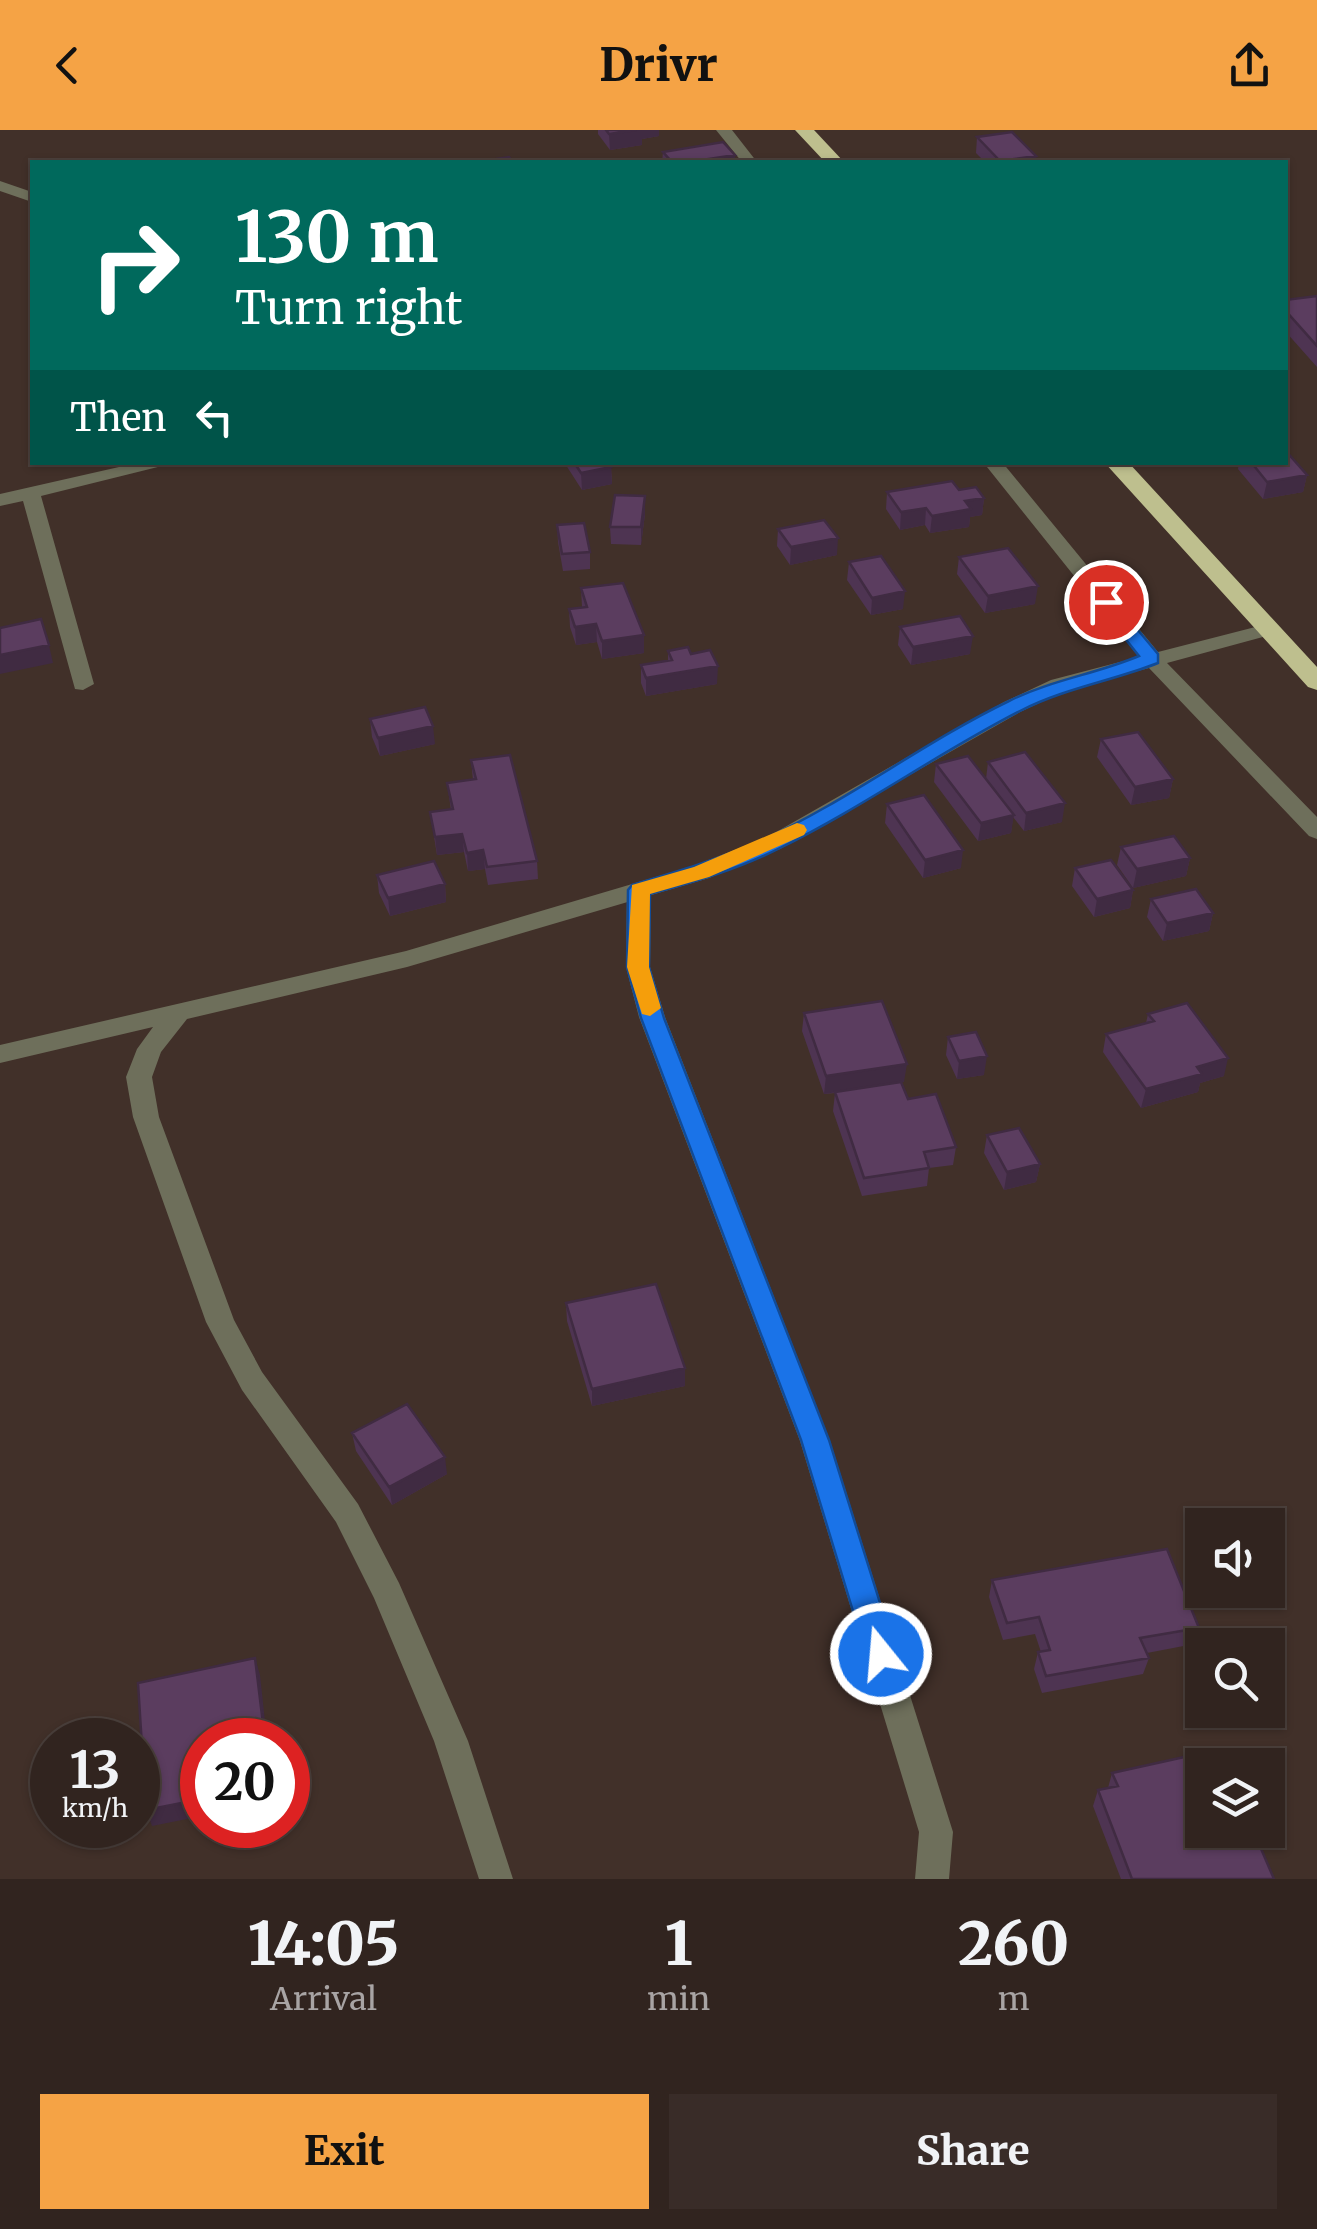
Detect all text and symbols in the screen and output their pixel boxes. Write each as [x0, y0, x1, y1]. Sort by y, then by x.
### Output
text: Drivr [599, 37, 718, 93]
icon: back [40, 38, 95, 93]
icon: share [1222, 38, 1277, 93]
text: 130 m [235, 193, 439, 281]
icon: right [70, 200, 200, 330]
text: Turn right [235, 280, 463, 336]
icon: left [187, 390, 242, 445]
text: Then [70, 394, 167, 441]
pin [1064, 560, 1149, 645]
icon: arrive [1079, 575, 1134, 630]
map controls [1185, 1508, 1285, 1848]
button: sound [1185, 1508, 1285, 1608]
position arrow [829, 1602, 933, 1706]
button: search [1185, 1628, 1285, 1728]
speed limit sign: 20 [180, 1718, 310, 1848]
text: 13 [70, 1739, 120, 1802]
button: layers [1185, 1748, 1285, 1848]
text: km/h [62, 1792, 128, 1824]
text: 14:05 [248, 1906, 399, 1981]
text: 1 [665, 1906, 693, 1981]
text: 260 [958, 1906, 1069, 1981]
text: Arrival [270, 1979, 377, 2019]
text: min [647, 1979, 710, 2019]
text: m [998, 1979, 1030, 2019]
button: Exit [40, 2094, 649, 2209]
button: Share [669, 2094, 1277, 2209]

